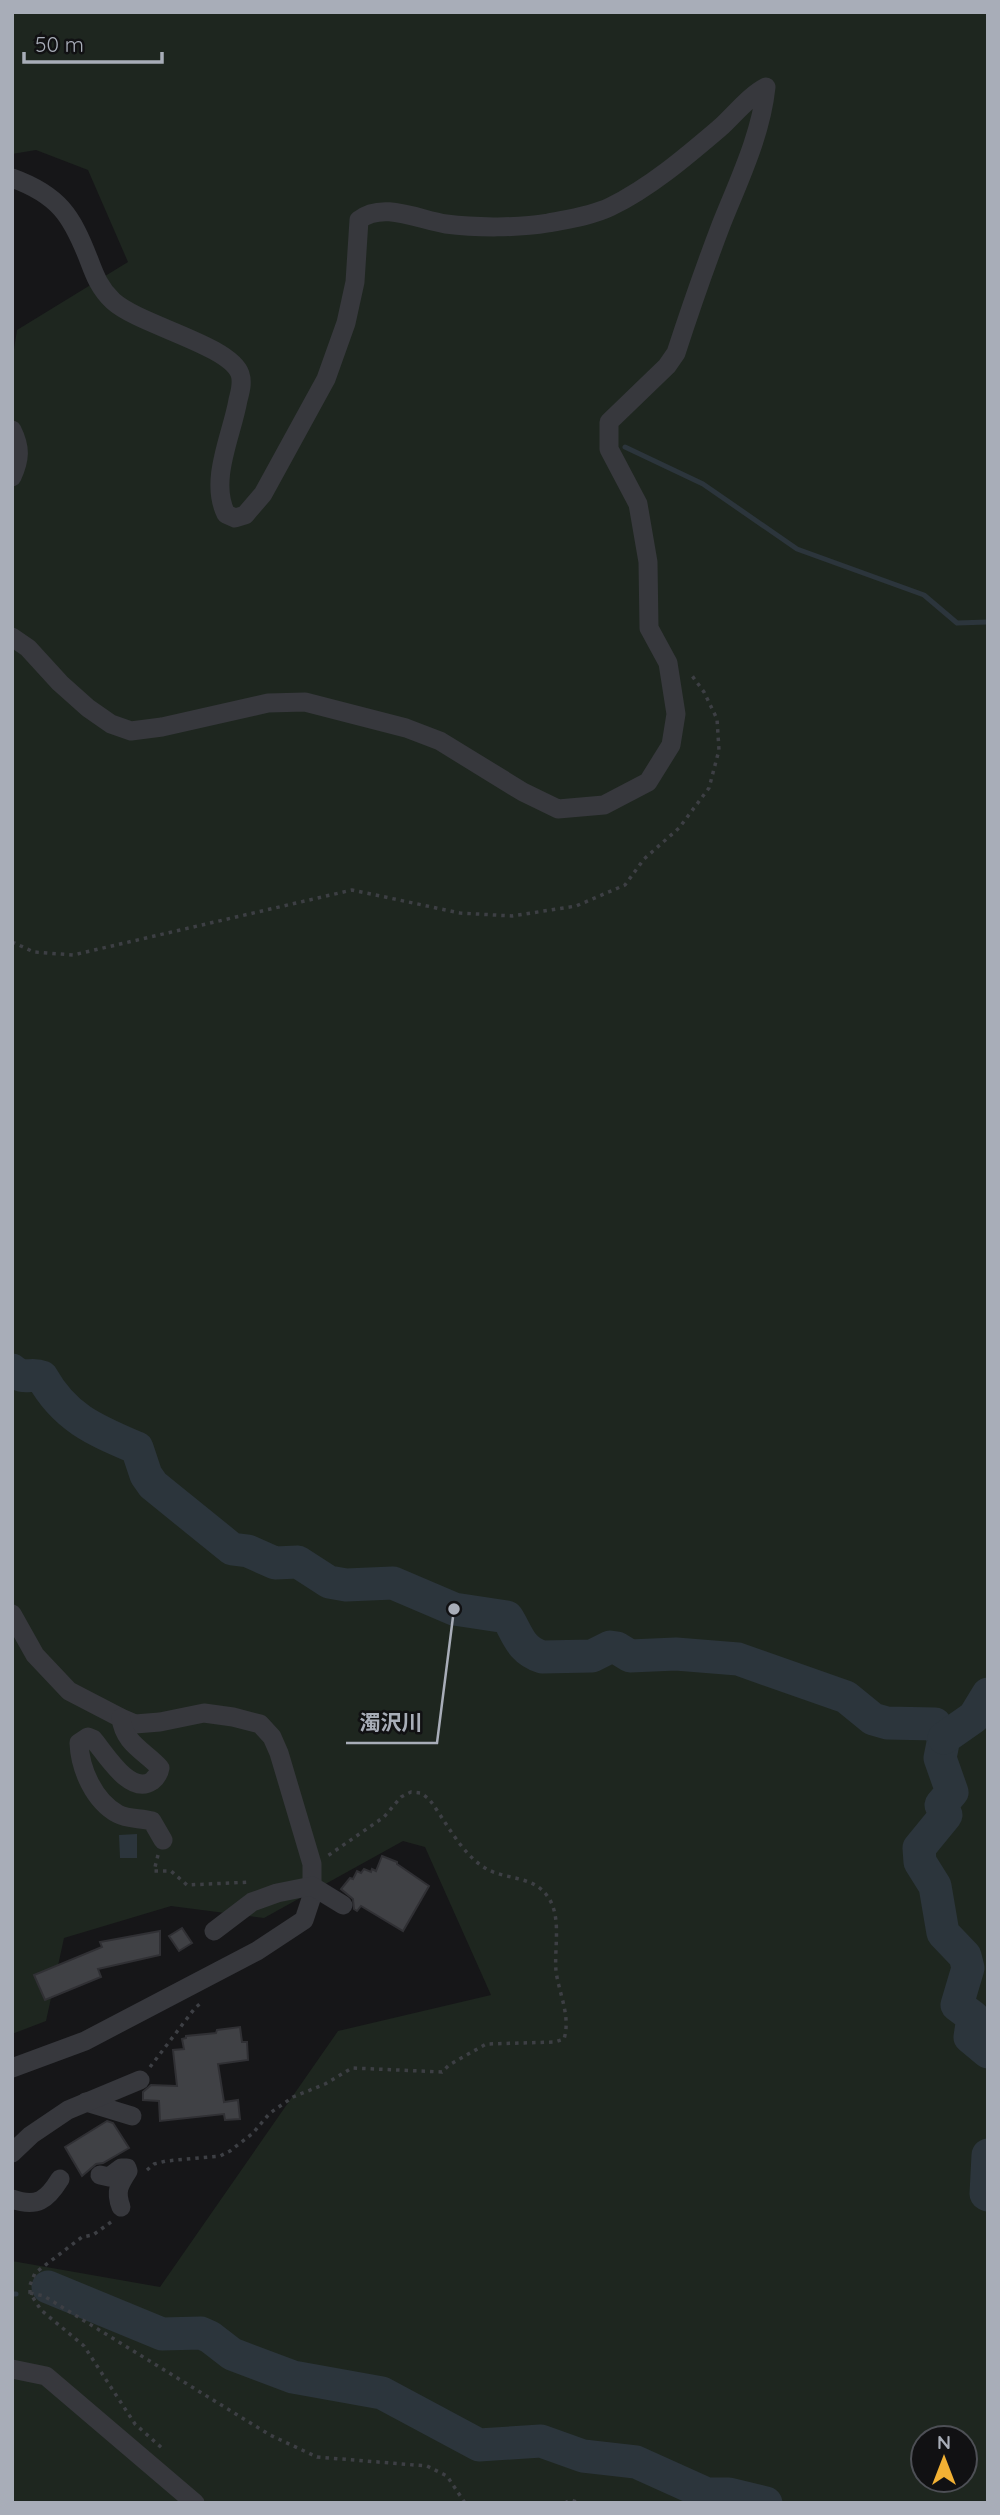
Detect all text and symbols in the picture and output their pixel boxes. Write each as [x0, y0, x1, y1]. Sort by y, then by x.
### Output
scale bar [24, 21, 163, 65]
text: 50 m [35, 31, 84, 57]
callout: 濁沢川 [346, 1701, 437, 1743]
text: 濁沢川 [360, 1709, 423, 1735]
north arrow [909, 2424, 979, 2494]
text: N [937, 2430, 951, 2454]

